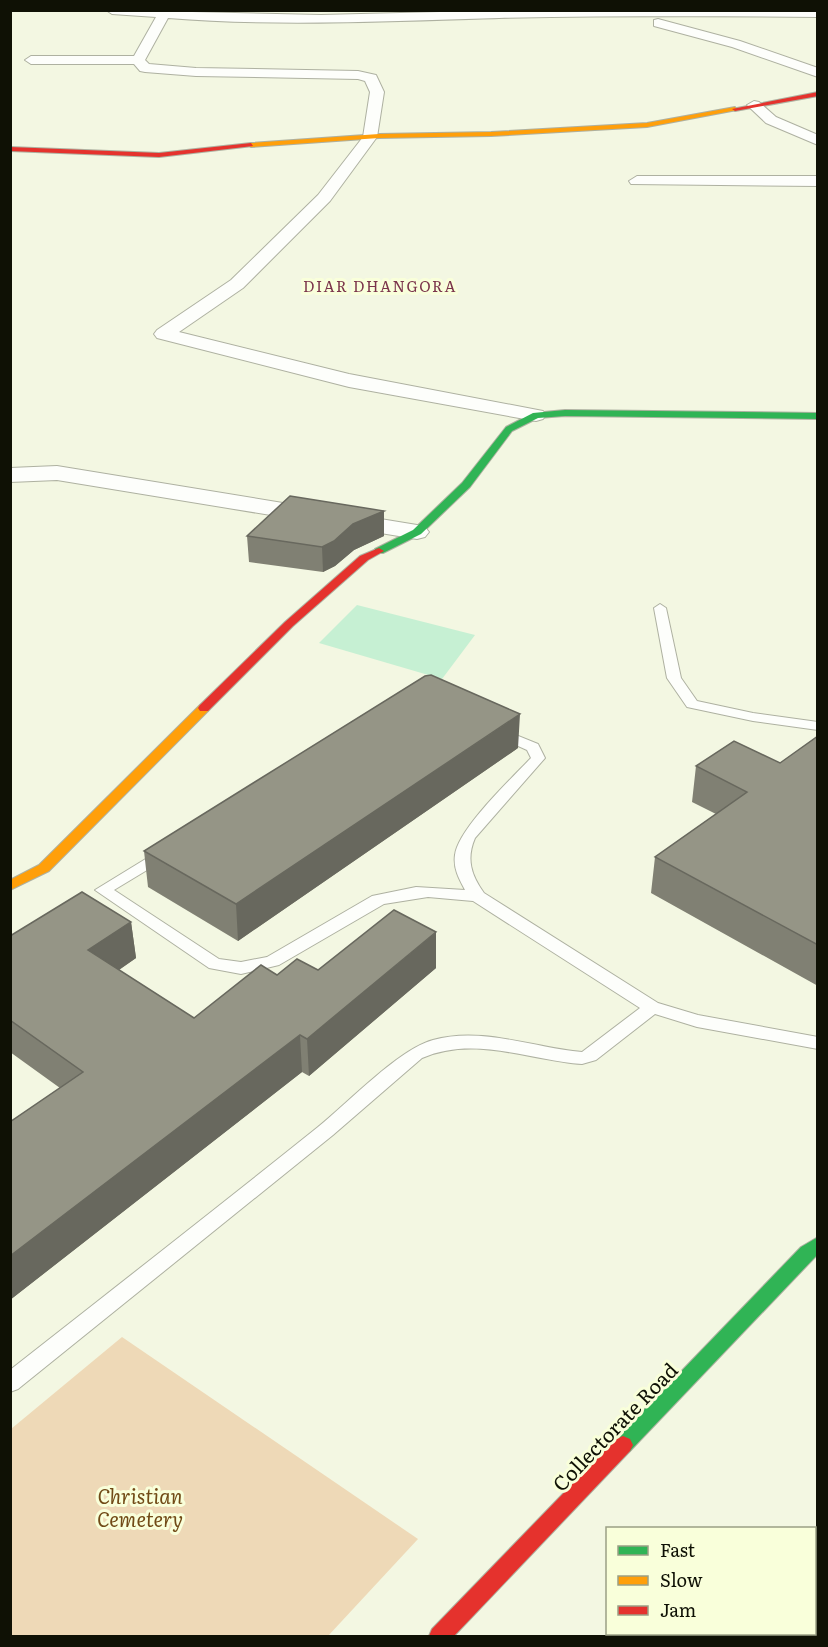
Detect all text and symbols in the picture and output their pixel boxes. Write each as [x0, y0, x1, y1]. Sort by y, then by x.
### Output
district label: DIAR DHANGORA [303, 274, 457, 297]
street label: Collectorate Road [545, 1355, 683, 1497]
park label: Christian Cemetery [97, 1480, 183, 1533]
legend [606, 1527, 816, 1635]
text: Fast [660, 1536, 696, 1563]
text: Slow [660, 1566, 703, 1593]
text: Jam [660, 1596, 696, 1623]

